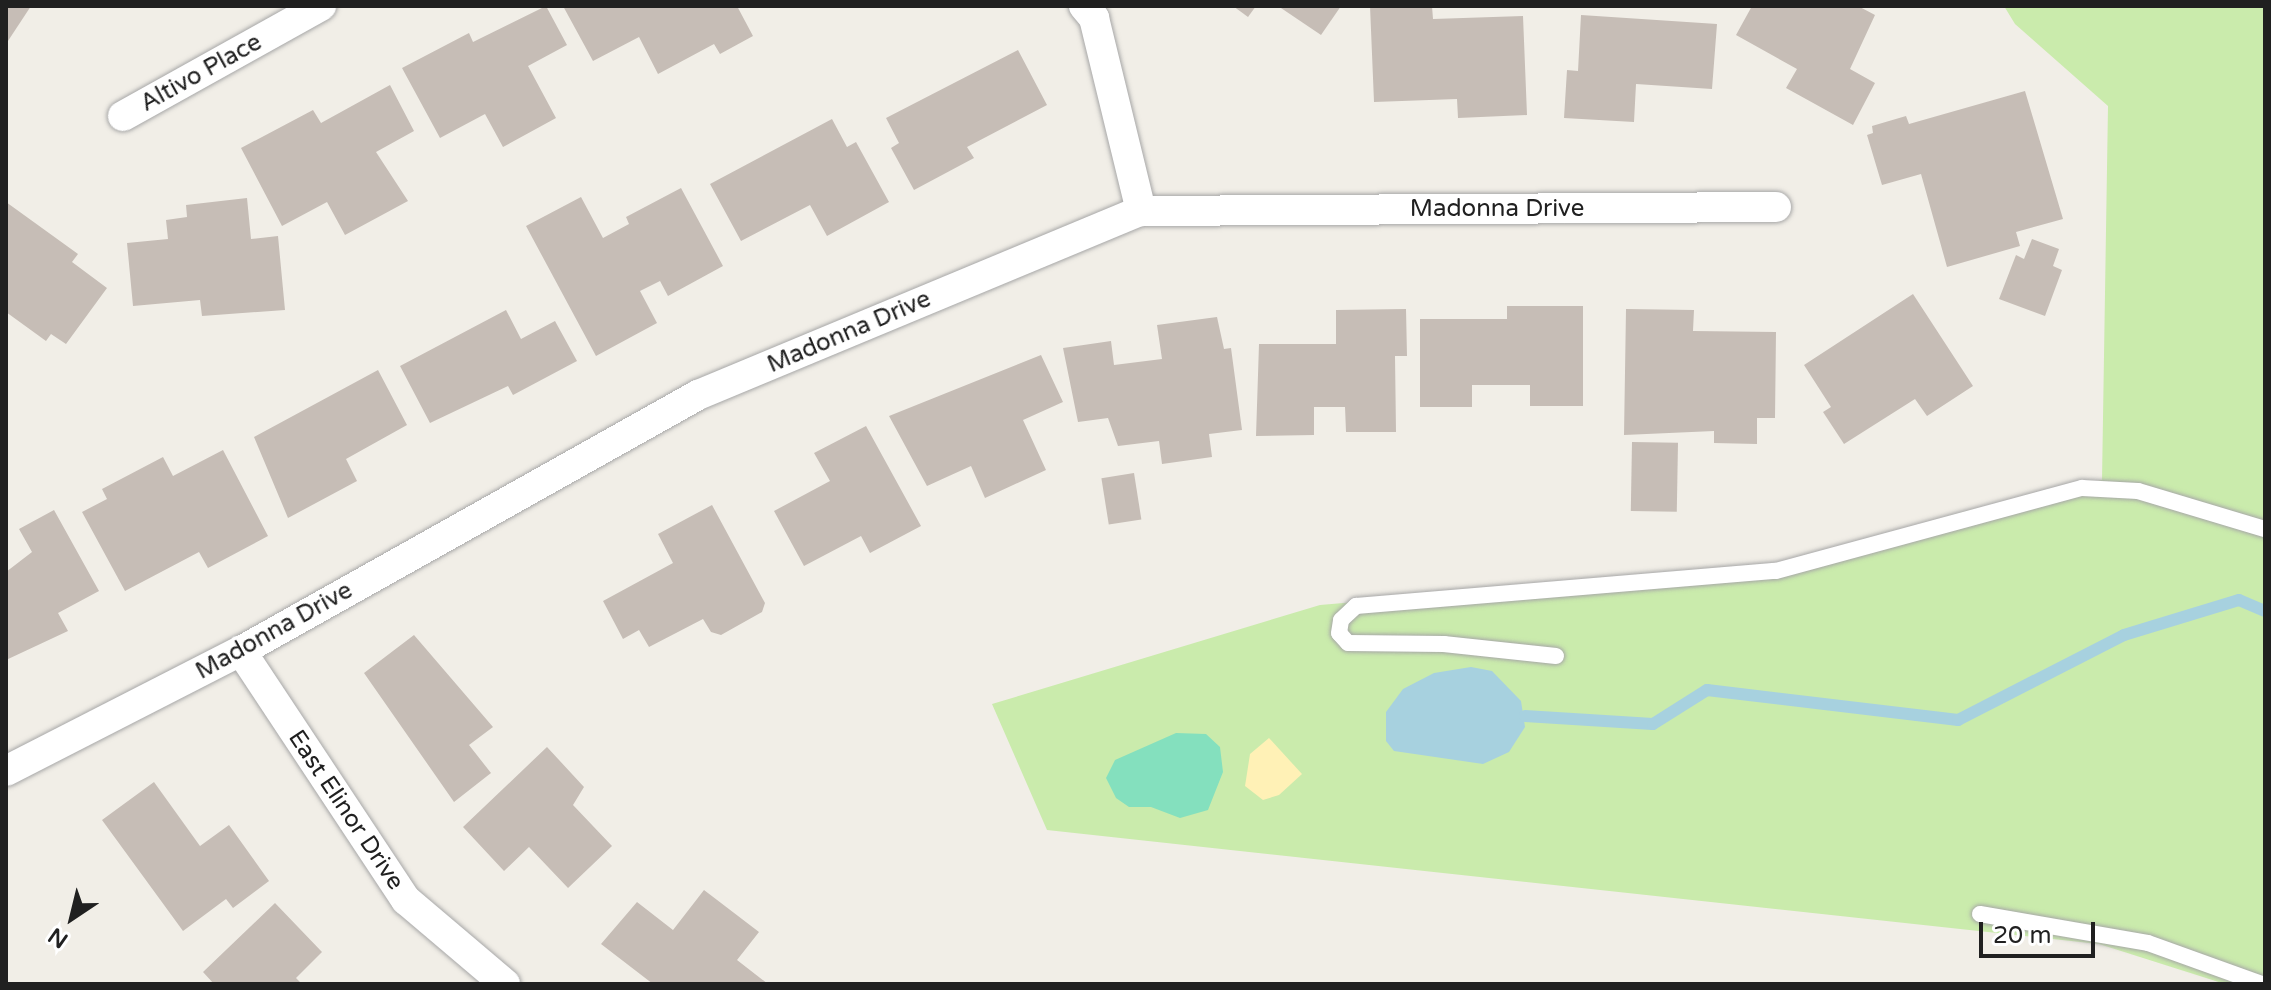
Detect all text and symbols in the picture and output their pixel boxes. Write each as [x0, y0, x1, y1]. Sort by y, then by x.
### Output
street label: Altivo Place [135, 28, 267, 118]
street label: Madonna Drive [1410, 195, 1584, 223]
street label: Madonna Drive [763, 285, 935, 379]
street label: Madonna Drive [191, 576, 357, 686]
street label: East Elinor Drive [282, 725, 410, 895]
north arrow [32, 878, 112, 958]
scale bar [1983, 906, 2099, 956]
text: 20 m [1993, 921, 2051, 950]
text: N [44, 922, 73, 953]

